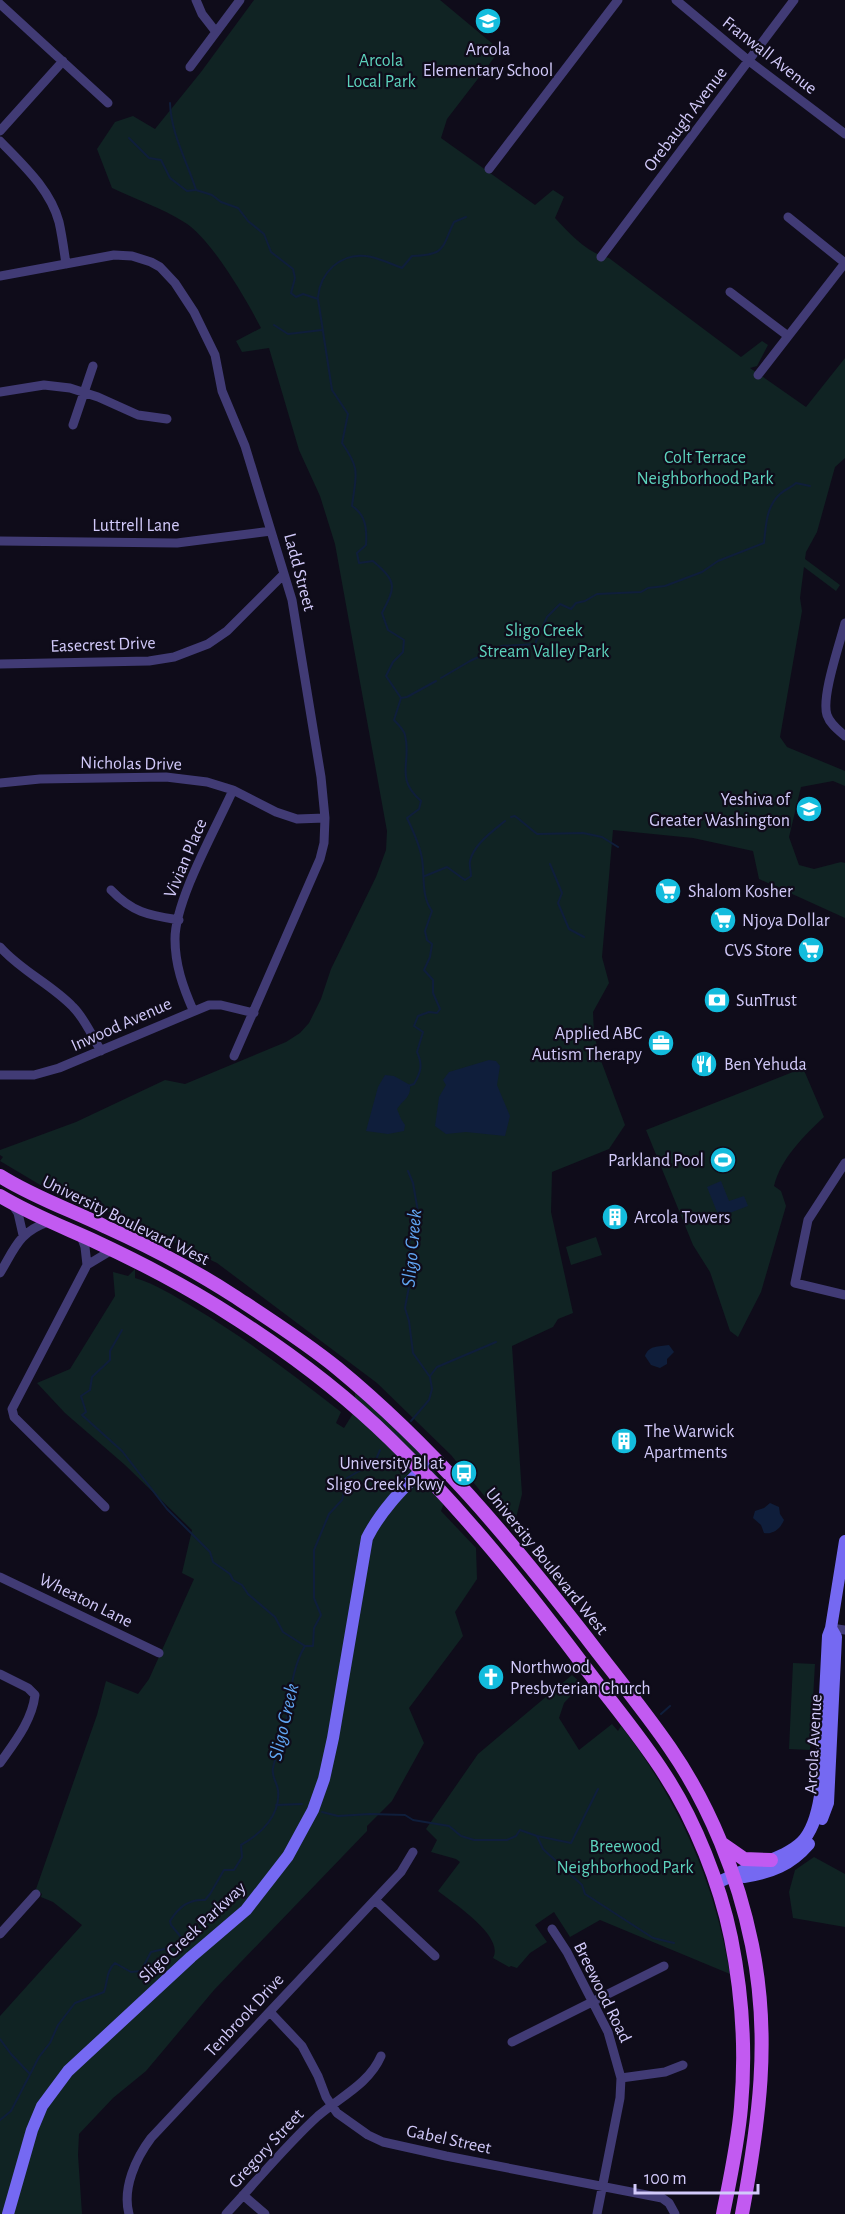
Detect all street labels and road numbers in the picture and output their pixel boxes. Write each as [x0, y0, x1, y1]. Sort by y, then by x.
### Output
street label: Franwall Avenue [719, 13, 820, 98]
street label: Orebaugh Avenue [641, 64, 731, 175]
street label: Luttrell Lane [92, 517, 180, 535]
street label: Ladd Street [280, 531, 318, 613]
street label: Easecrest Drive [50, 634, 156, 656]
street label: Nicholas Drive [80, 754, 182, 774]
street label: Vivian Place [161, 816, 211, 901]
street label: Inwood Avenue [68, 995, 174, 1055]
street label: University Boulevard West [39, 1173, 212, 1269]
street label: University Boulevard West [482, 1485, 611, 1639]
street label: Wheaton Lane [36, 1571, 135, 1631]
street label: Arcola Avenue [802, 1694, 826, 1794]
street label: Sligo Creek Parkway [136, 1879, 250, 1987]
street label: Breewood Road [570, 1939, 634, 2046]
street label: Tenbrook Drive [202, 1971, 288, 2061]
street label: Gregory Street [226, 2105, 308, 2192]
street label: Gabel Street [405, 2122, 493, 2158]

